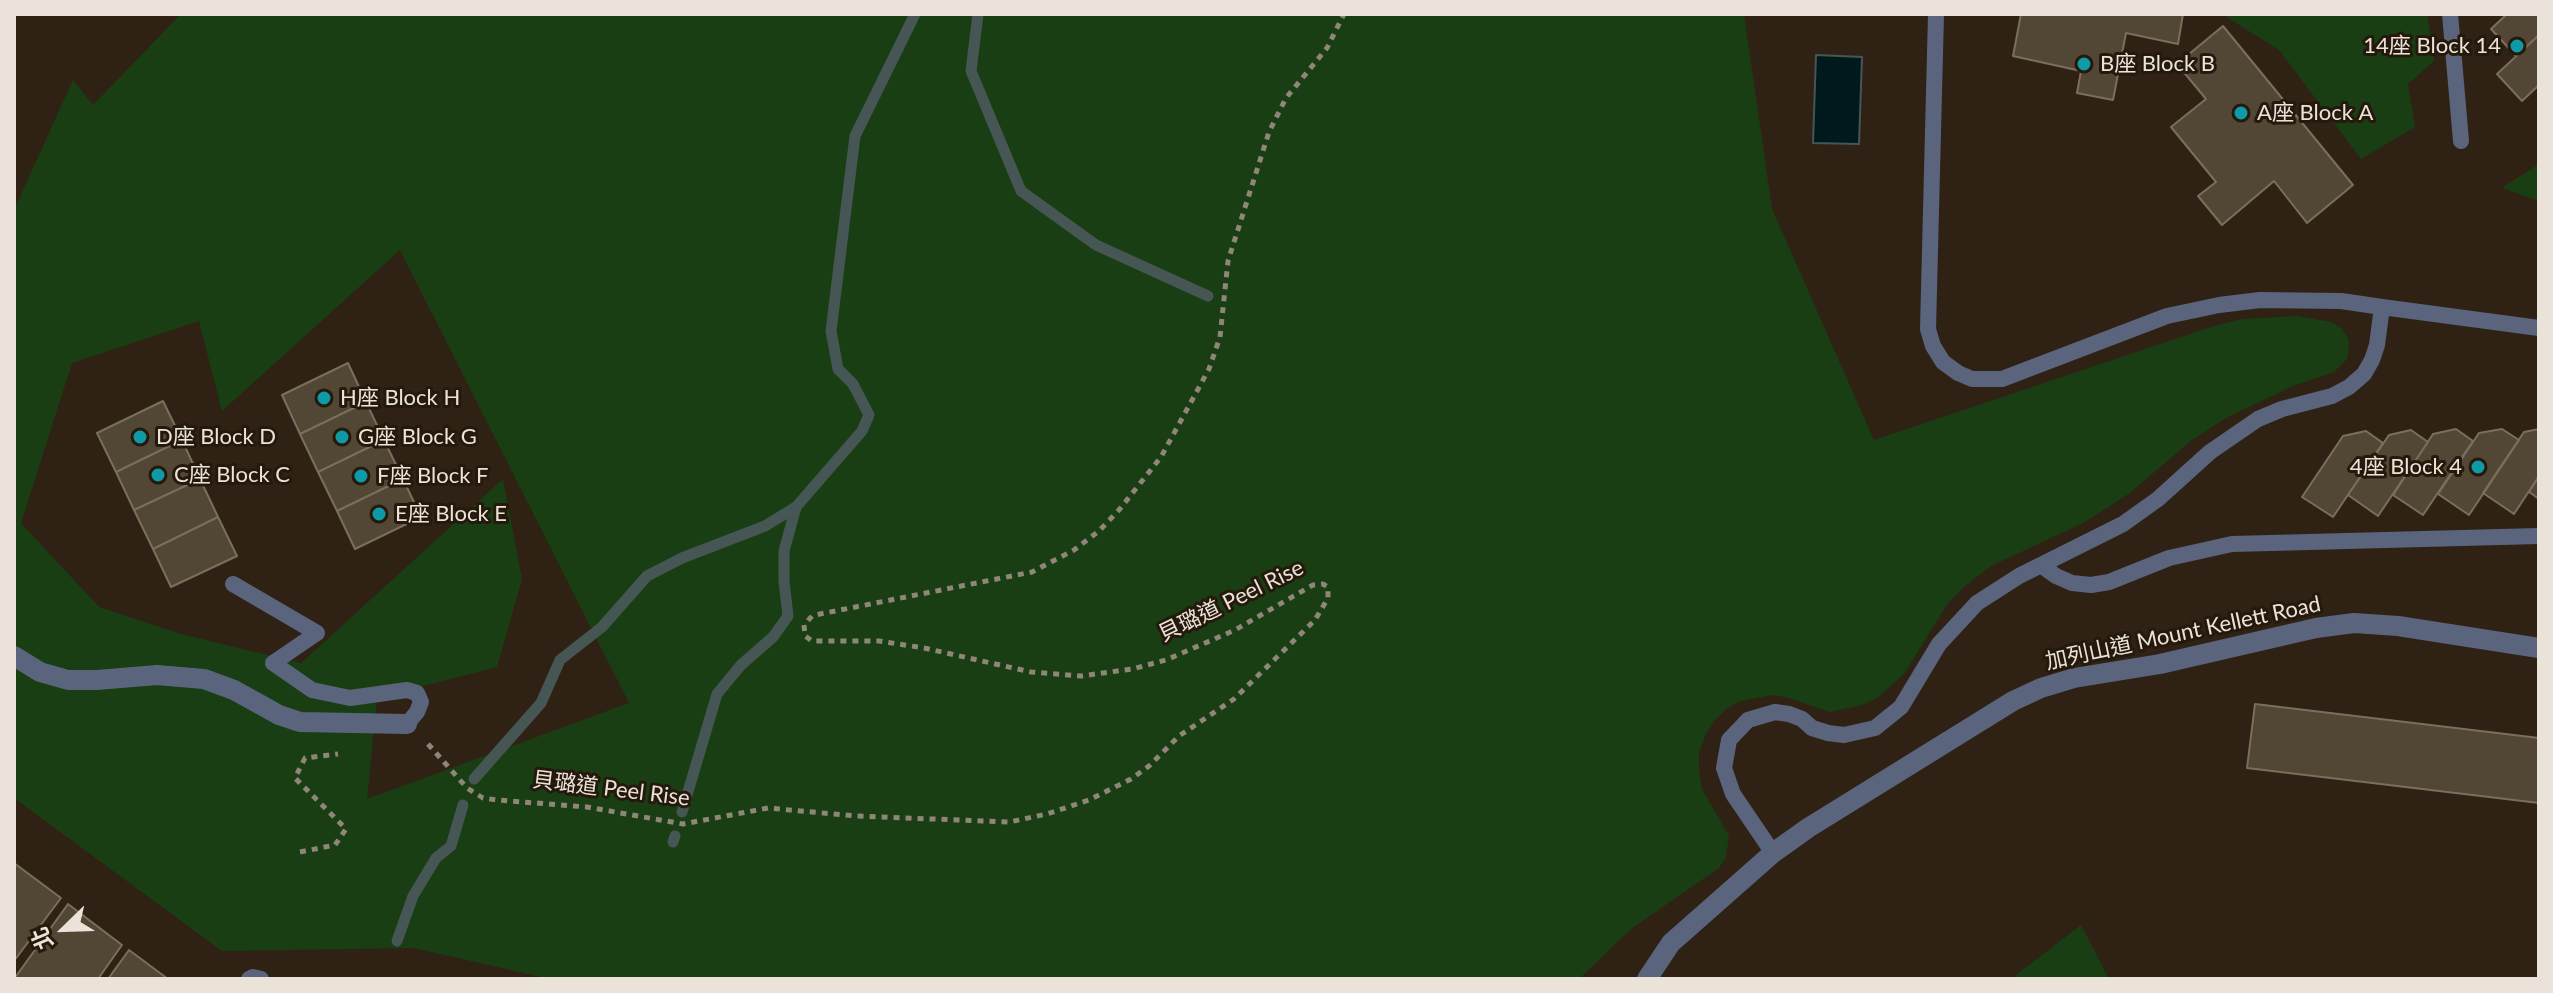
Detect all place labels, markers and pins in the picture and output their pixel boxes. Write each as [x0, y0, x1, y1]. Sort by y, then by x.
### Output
place label: 14座 Block 14 [2363, 33, 2501, 59]
marker: 14座 Block 14 [2508, 37, 2526, 55]
place label: B座 Block B [2100, 51, 2215, 77]
marker: B座 Block B [2075, 55, 2093, 73]
place label: A座 Block A [2257, 100, 2373, 126]
marker: A座 Block A [2232, 104, 2250, 122]
place label: H座 Block H [340, 385, 460, 411]
marker: H座 Block H [315, 389, 333, 407]
place label: D座 Block D [156, 424, 276, 450]
place label: G座 Block G [358, 424, 477, 450]
marker: D座 Block D [131, 428, 149, 446]
marker: G座 Block G [333, 428, 351, 446]
place label: 4座 Block 4 [2350, 454, 2462, 480]
marker: 4座 Block 4 [2469, 458, 2487, 476]
place label: C座 Block C [174, 462, 290, 488]
place label: F座 Block F [377, 463, 488, 489]
marker: C座 Block C [149, 466, 167, 484]
marker: F座 Block F [352, 467, 370, 485]
place label: E座 Block E [395, 501, 507, 527]
marker: E座 Block E [370, 505, 388, 523]

